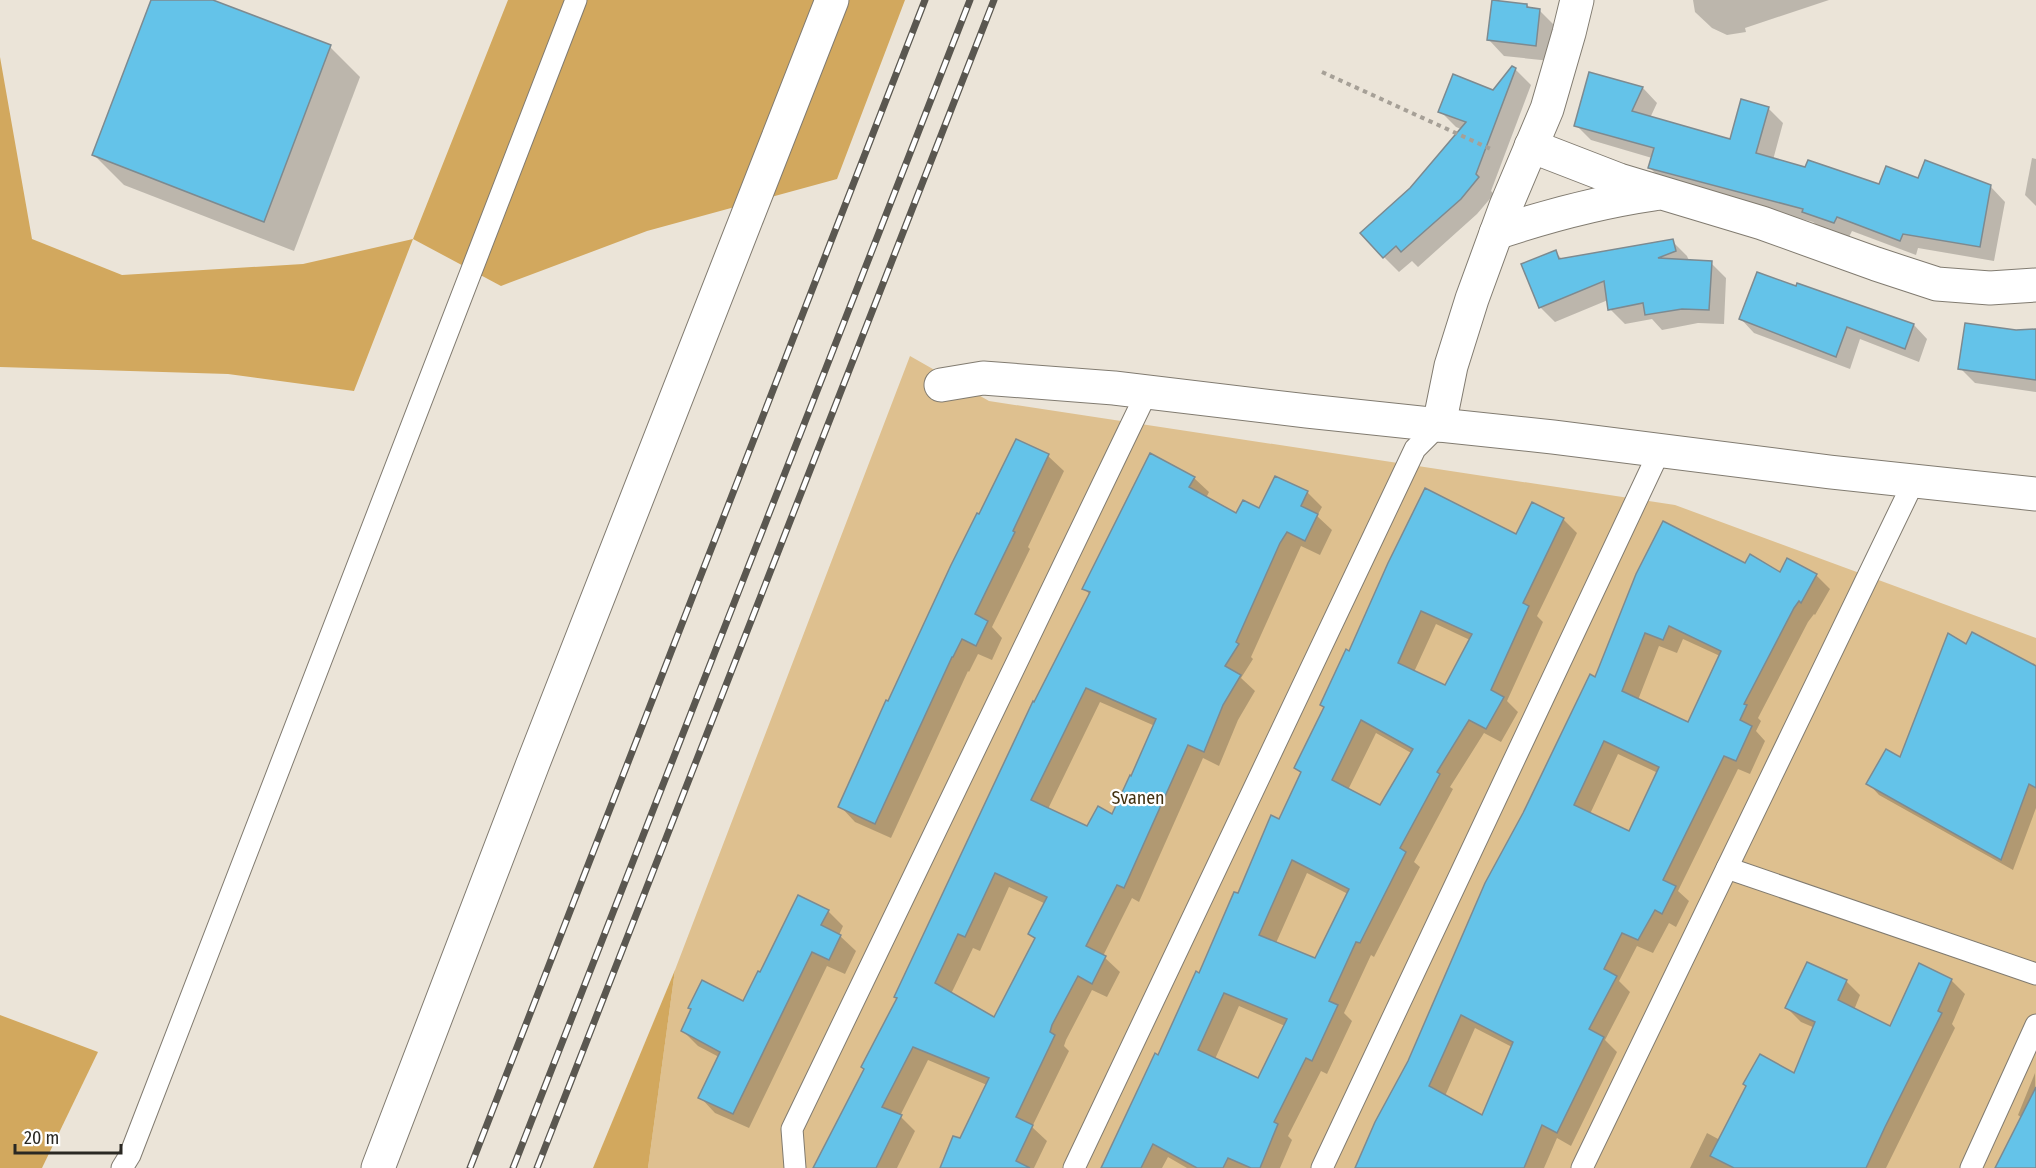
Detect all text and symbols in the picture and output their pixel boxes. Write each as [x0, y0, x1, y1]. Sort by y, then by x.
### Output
park label: Svanen [1111, 787, 1165, 809]
scale bar [15, 1117, 122, 1155]
text: 20 m [24, 1127, 59, 1149]

